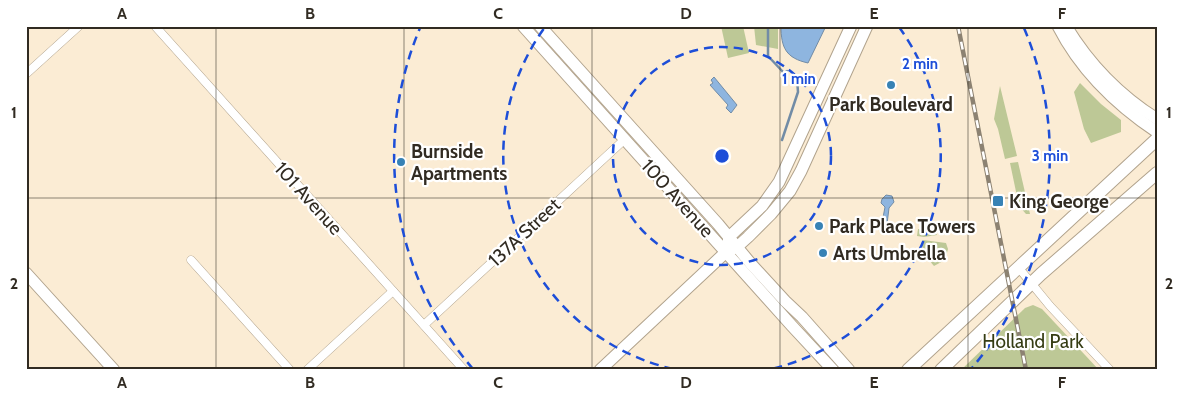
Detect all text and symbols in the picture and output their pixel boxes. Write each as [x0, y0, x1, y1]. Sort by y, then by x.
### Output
text: A [117, 4, 127, 23]
text: B [305, 4, 315, 23]
text: C [493, 4, 503, 23]
text: D [680, 4, 692, 23]
text: E [869, 4, 879, 23]
text: F [1058, 4, 1067, 23]
text: 2 min [902, 55, 938, 73]
text: 1 min [782, 70, 816, 88]
marker: Park Boulevard [885, 79, 897, 91]
place label: Park Boulevard [829, 93, 953, 116]
text: 1 [11, 103, 17, 122]
text: 1 [1166, 103, 1172, 122]
place label: Burnside Apartments [411, 140, 507, 185]
centre of rings [713, 147, 731, 165]
text: 3 min [1032, 147, 1068, 165]
street label: 100 Avenue [637, 155, 719, 242]
marker: Burnside Apartments [395, 156, 407, 168]
street label: 101 Avenue [270, 157, 348, 240]
place label: King George [1009, 190, 1109, 213]
street label: 137A Street [484, 193, 566, 271]
marker: King George [991, 194, 1005, 208]
place label: Park Place Towers [829, 215, 975, 238]
marker: Park Place Towers [813, 220, 825, 232]
place label: Arts Umbrella [833, 242, 947, 265]
marker: Arts Umbrella [817, 247, 829, 259]
text: 2 [10, 274, 18, 293]
text: 2 [1165, 274, 1173, 293]
park label: Holland Park [982, 330, 1084, 353]
text: A [117, 373, 127, 392]
text: B [305, 373, 315, 392]
text: C [493, 373, 503, 392]
text: D [680, 373, 692, 392]
text: E [869, 373, 879, 392]
text: F [1058, 373, 1067, 392]

